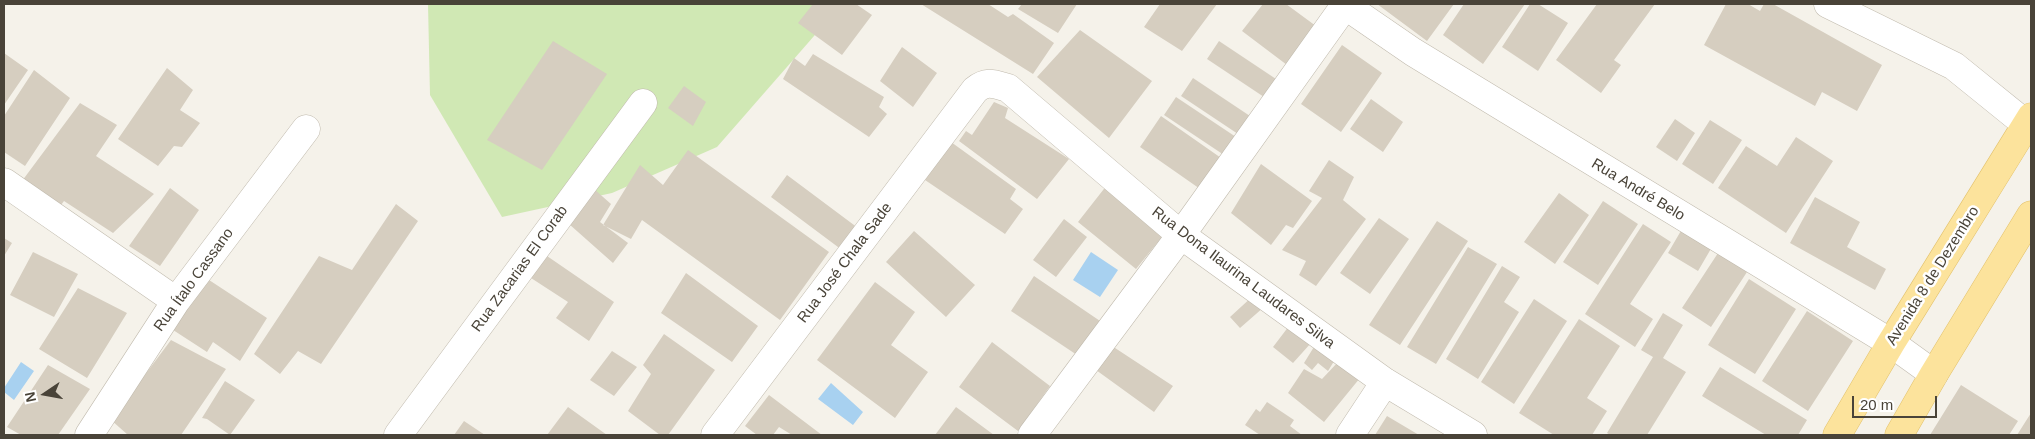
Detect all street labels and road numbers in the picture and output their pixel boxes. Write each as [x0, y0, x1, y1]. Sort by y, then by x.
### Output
street label: Rua André Belo [1588, 155, 1688, 225]
street label: Rua José Chala Sade [794, 199, 896, 327]
street label: Rua Zacarias El Corab [468, 202, 572, 336]
street label: Rua Dona Ilaurina Laudares Silva [1148, 203, 1338, 353]
street label: Avenida 8 de Dezembro [1883, 203, 1983, 349]
street label: Rua Ítalo Cassano [150, 225, 238, 335]

